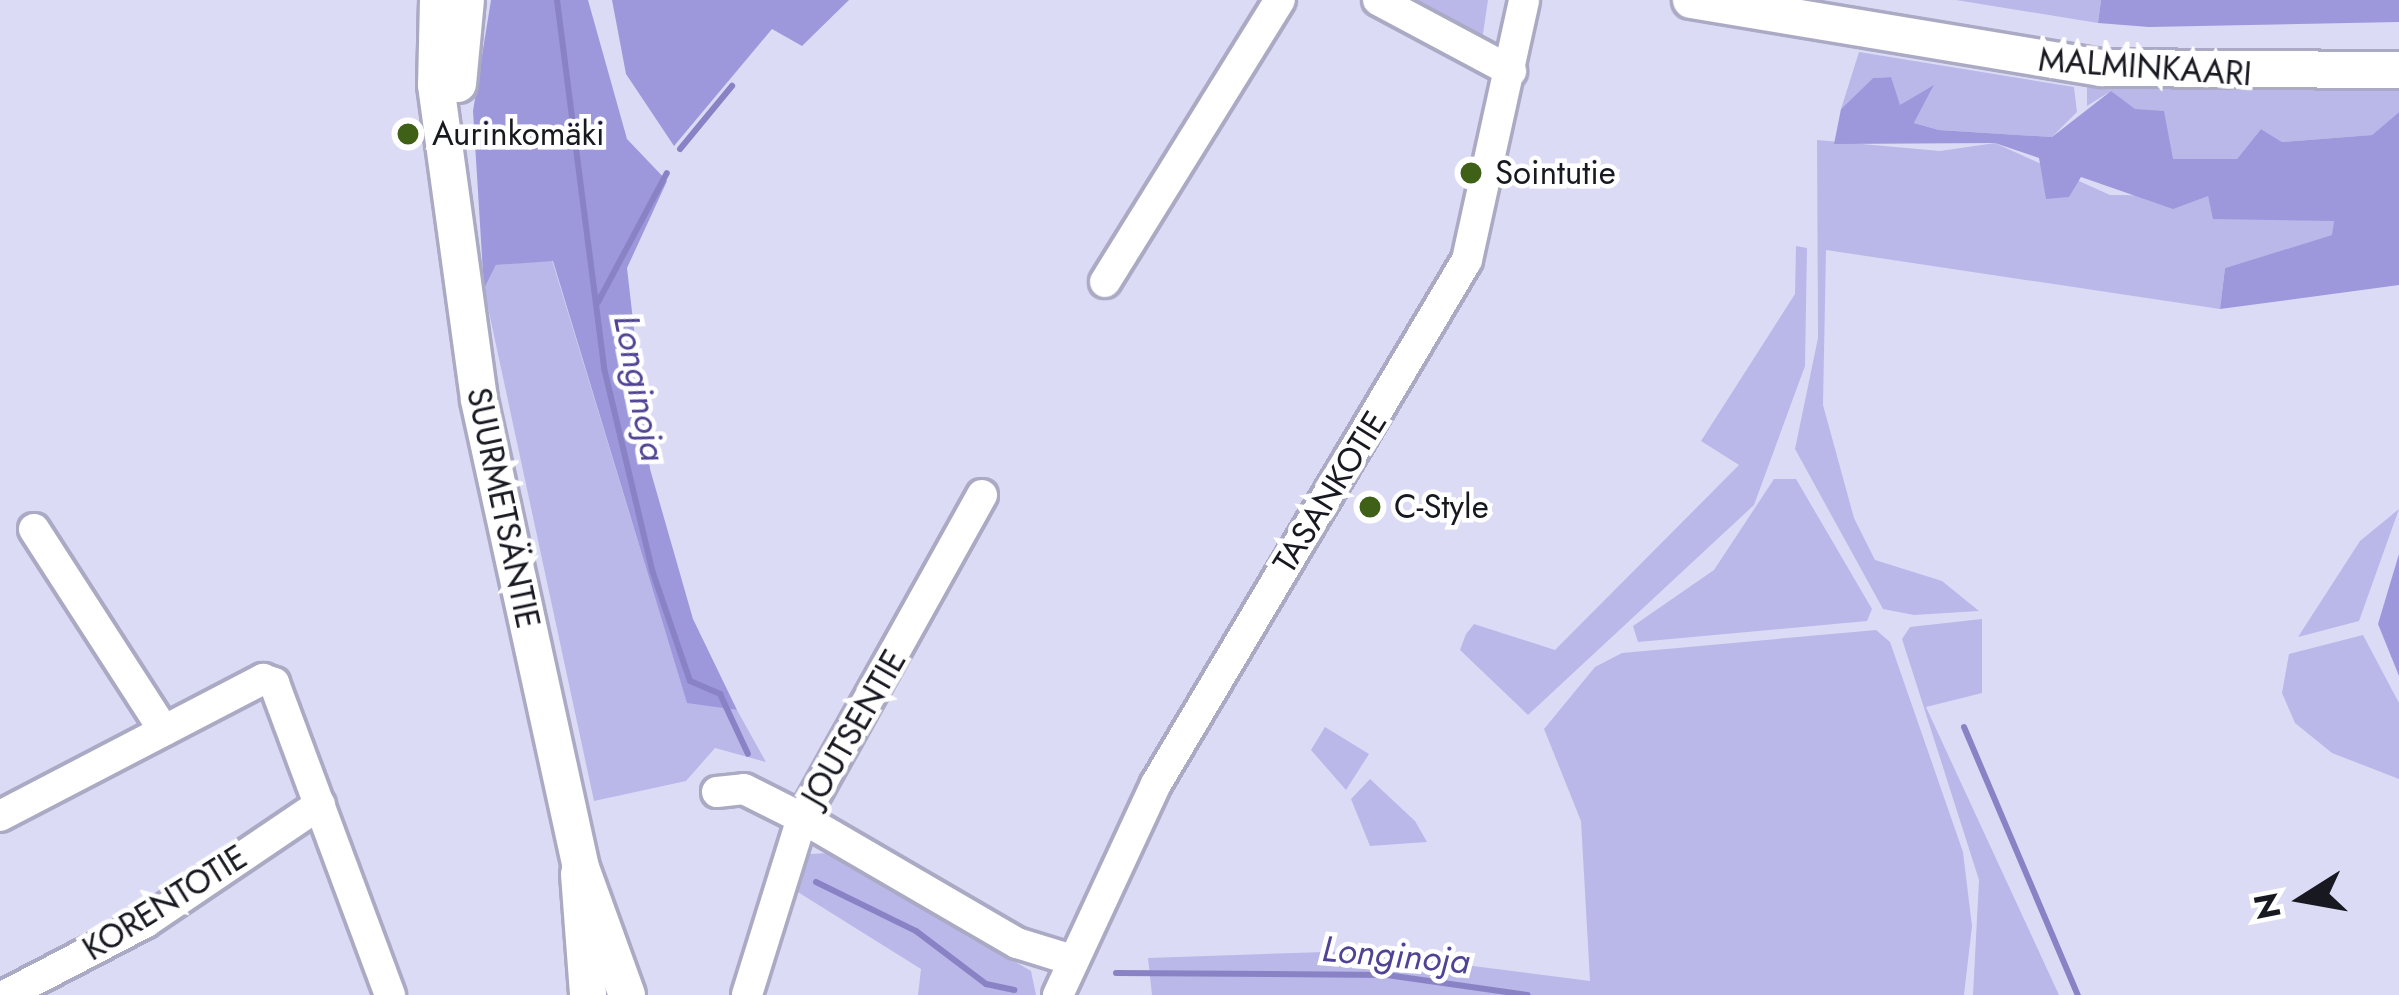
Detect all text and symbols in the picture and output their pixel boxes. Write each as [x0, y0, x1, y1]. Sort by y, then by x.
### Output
street label: MALMINKAARI [2037, 40, 2253, 94]
place label: Aurinkomäki [432, 114, 605, 154]
marker: Aurinkomäki [395, 121, 421, 147]
place label: Sointutie [1495, 153, 1616, 193]
marker: Sointutie [1458, 160, 1484, 186]
water label: Longinoja [605, 311, 675, 465]
street label: SUURMETSÄNTIE [458, 384, 548, 632]
street label: TASANKOTIE [1265, 404, 1395, 580]
place label: C-Style [1394, 487, 1489, 527]
marker: C-Style [1357, 494, 1383, 520]
street label: JOUTSENTIE [794, 643, 914, 813]
street label: KORENTOTIE [76, 837, 254, 969]
north arrow [2243, 839, 2363, 959]
text: N [2242, 889, 2293, 923]
water label: Longinoja [1320, 927, 1472, 983]

